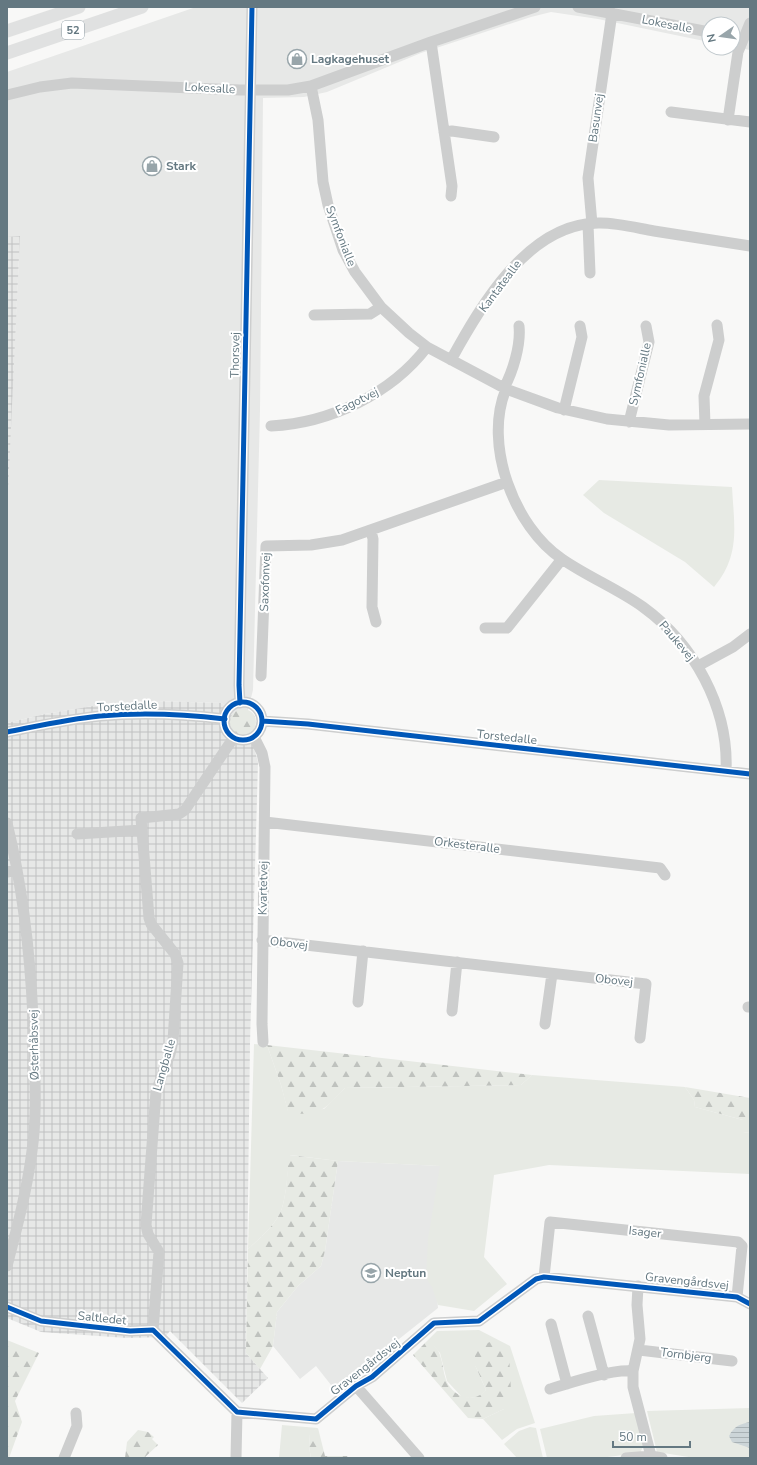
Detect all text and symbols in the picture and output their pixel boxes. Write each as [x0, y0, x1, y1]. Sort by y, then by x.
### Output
street label: Lokesalle [640, 11, 694, 37]
north arrow [701, 16, 741, 56]
road number: 52 [62, 21, 84, 39]
text: N [704, 32, 720, 44]
shop icon: Lagkagehuset [286, 48, 308, 70]
place label: Lagkagehuset [311, 51, 390, 67]
street label: Lokesalle [184, 79, 236, 97]
street label: Basunvej [585, 92, 607, 143]
shop icon: Stark [141, 155, 163, 177]
place label: Stark [166, 158, 196, 174]
street label: Symfonialle [322, 203, 360, 269]
street label: Kantatealle [475, 257, 525, 315]
street label: Thorsvej [227, 332, 243, 378]
street label: Symfonialle [625, 341, 655, 407]
street label: Fagotvej [333, 384, 381, 418]
street label: Saxofonvej [256, 552, 274, 612]
street label: Paukevej [655, 618, 699, 665]
street label: Torstedalle [96, 696, 158, 716]
street label: Torstedalle [476, 726, 538, 748]
street label: Orkesteralle [433, 833, 501, 857]
street label: Kvartetvej [255, 861, 271, 915]
street label: Obovej [269, 933, 309, 953]
street label: Obovej [594, 970, 634, 990]
street label: Østerhåbsvej [25, 1009, 43, 1081]
street label: Langballe [149, 1037, 179, 1093]
street label: Isager [628, 1222, 663, 1242]
school or university icon: Neptun [360, 1262, 382, 1284]
place label: Neptun [385, 1265, 426, 1281]
street label: Gravengårdsvej [644, 1269, 730, 1293]
street label: Saltledet [77, 1307, 128, 1329]
street label: Gravengårdsvej [327, 1335, 403, 1399]
street label: Tornbjerg [659, 1344, 713, 1366]
scale bar [613, 1423, 690, 1449]
text: 50 m [619, 1429, 647, 1445]

